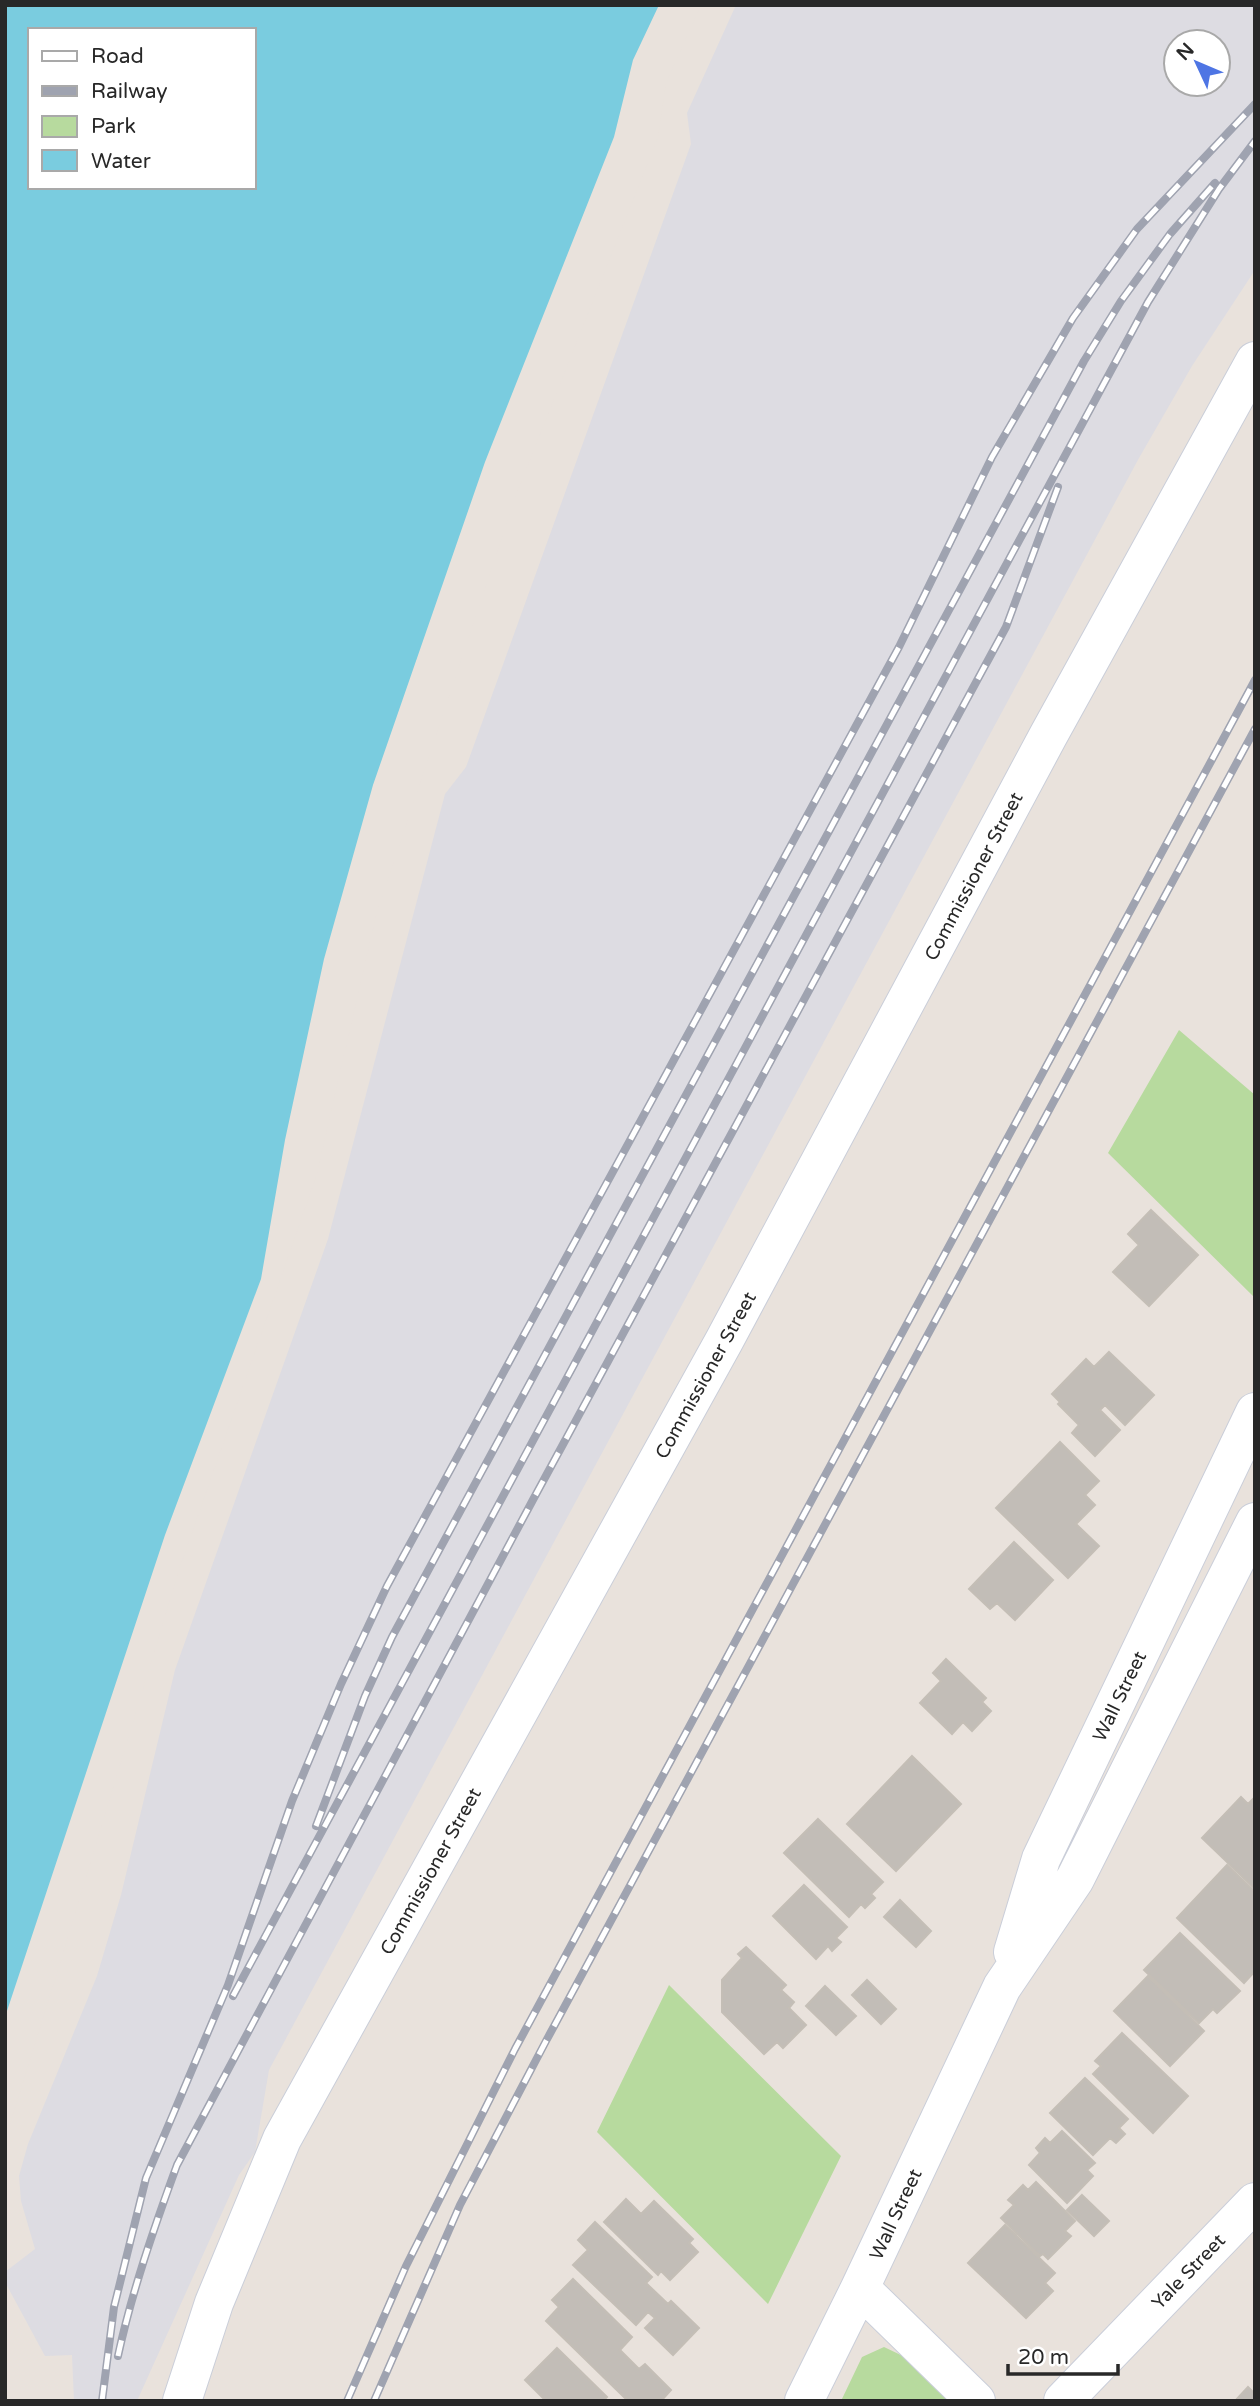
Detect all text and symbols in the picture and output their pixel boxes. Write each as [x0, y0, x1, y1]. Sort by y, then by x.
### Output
legend [28, 28, 256, 189]
north arrow [1162, 28, 1232, 98]
text: N [1172, 39, 1199, 65]
text: Road [91, 44, 144, 69]
text: Railway [91, 79, 168, 104]
text: Park [91, 114, 136, 139]
text: Water [91, 149, 151, 174]
street label: Commissioner Street [920, 789, 1028, 964]
street label: Commissioner Street [651, 1288, 761, 1463]
street label: Wall Street [1089, 1648, 1151, 1745]
street label: Commissioner Street [376, 1784, 486, 1959]
street label: Wall Street [865, 2165, 927, 2263]
street label: Yale Street [1147, 2230, 1230, 2314]
scale bar [1008, 2332, 1118, 2376]
text: 20 m [1018, 2345, 1069, 2370]

